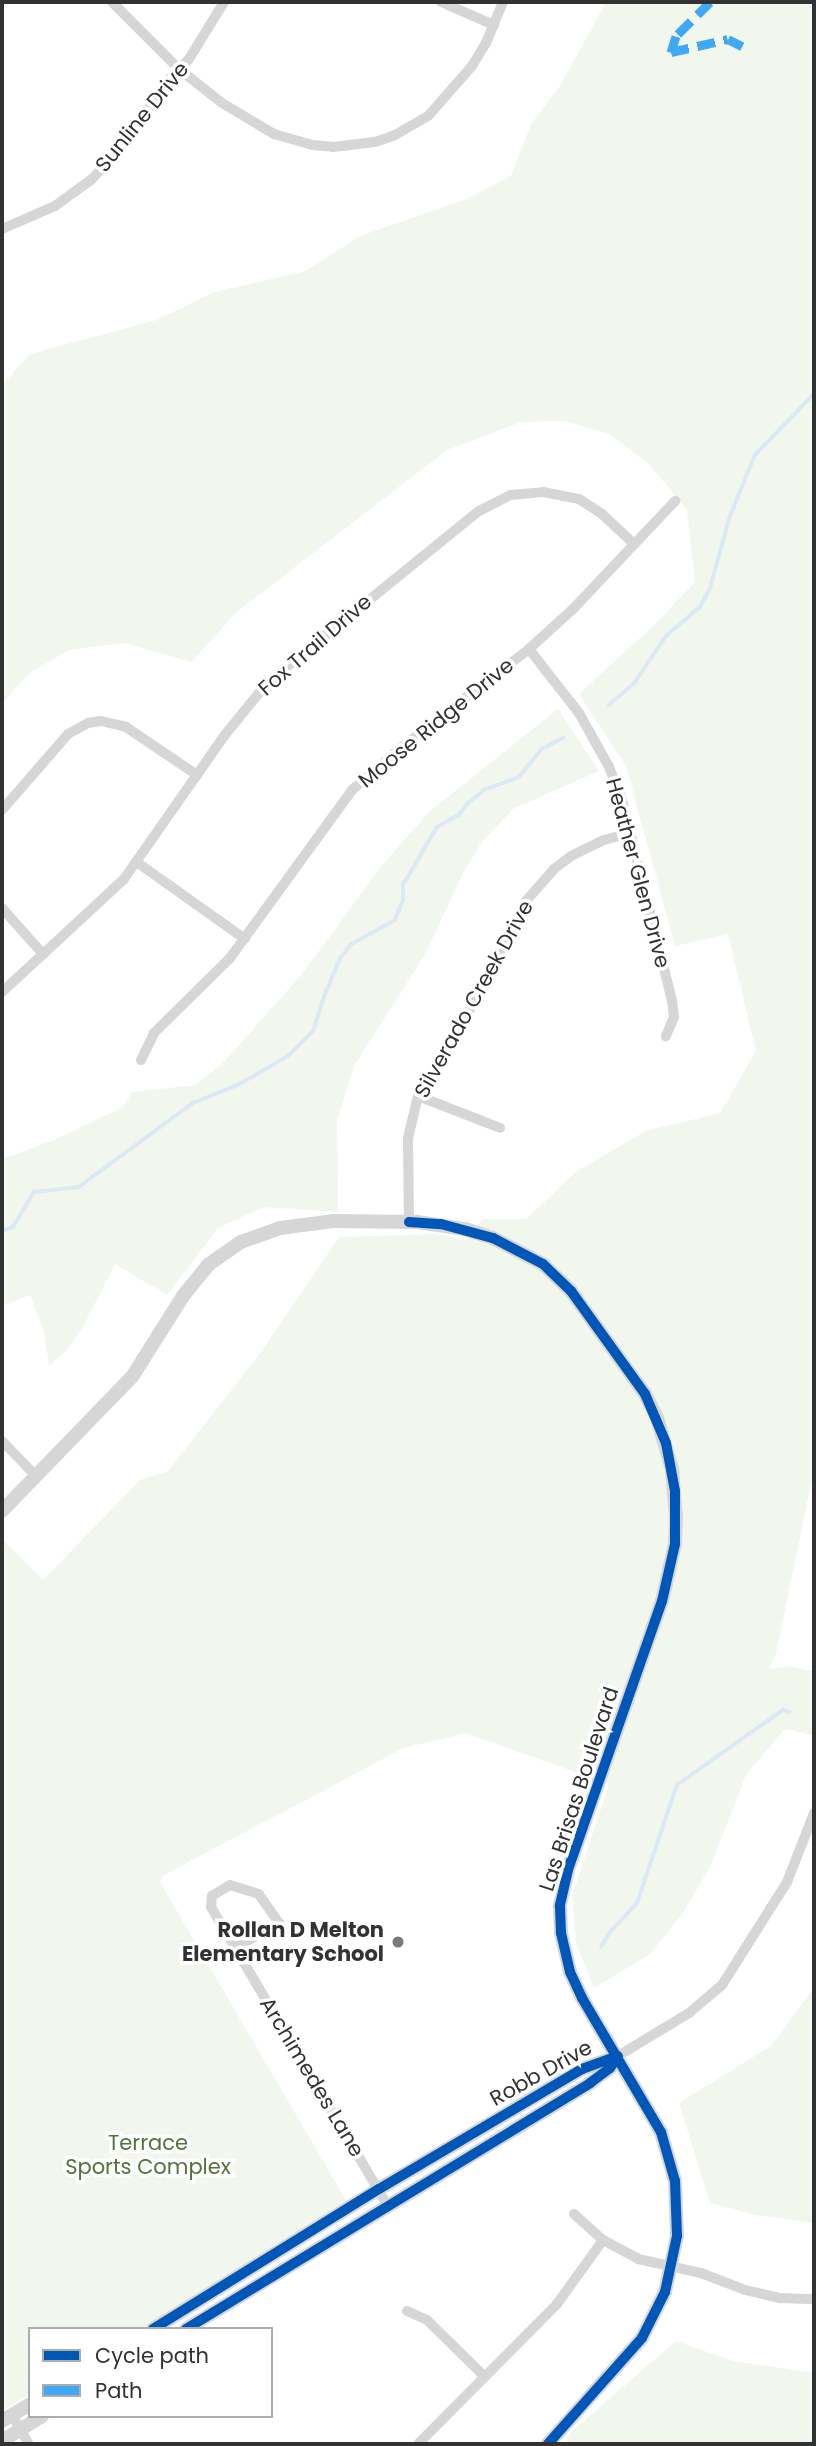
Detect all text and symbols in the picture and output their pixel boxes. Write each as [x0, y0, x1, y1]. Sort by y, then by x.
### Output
street label: Sunline Drive [90, 57, 194, 177]
street label: Fox Trail Drive [253, 589, 377, 701]
street label: Moose Ridge Drive [353, 653, 519, 793]
street label: Heather Glen Drive [601, 775, 675, 971]
street label: Silverado Creek Drive [409, 896, 539, 1102]
street label: Las Brisas Boulevard [534, 1684, 624, 1894]
place label: Rollan D Melton Elementary School [182, 1917, 384, 1967]
marker: Rollan D Melton Elementary School [390, 1934, 406, 1950]
street label: Archimedes Lane [254, 1993, 370, 2161]
street label: Robb Drive [486, 2035, 596, 2111]
park label: Terrace Sports Complex [65, 2130, 231, 2180]
legend [28, 2327, 273, 2418]
text: Cycle path [95, 2341, 209, 2370]
text: Path [95, 2376, 142, 2405]

